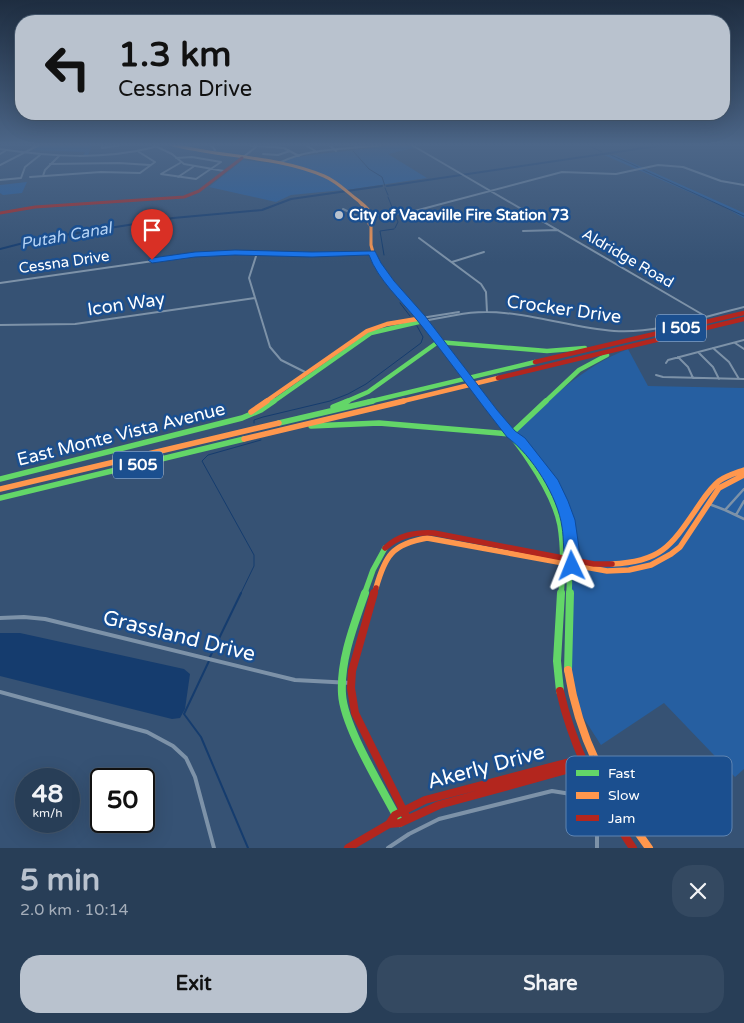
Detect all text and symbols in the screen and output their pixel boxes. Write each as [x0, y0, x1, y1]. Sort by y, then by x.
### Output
text: 1.3 km [118, 34, 231, 76]
icon: left [35, 35, 100, 100]
text: Cessna Drive [118, 76, 252, 102]
place label: City of Vacaville Fire Station 73 [349, 206, 569, 225]
pin [131, 209, 173, 260]
marker: City of Vacaville Fire Station 73 [333, 209, 345, 221]
icon: arrive [138, 216, 166, 244]
water label: Putah Canal [19, 218, 115, 254]
street label: Aldridge Road [579, 225, 677, 291]
street label: Cessna Drive [17, 247, 111, 277]
street label: Icon Way [86, 288, 167, 320]
street label: Crocker Drive [505, 290, 623, 328]
road number: I 505 [656, 314, 706, 342]
street label: East Monte Vista Avenue [15, 398, 227, 470]
road number: I 505 [113, 452, 163, 478]
position arrow [545, 539, 597, 591]
street label: Grassland Drive [100, 605, 258, 667]
street label: Akerly Drive [425, 739, 547, 795]
legend [566, 756, 732, 836]
text: Fast [608, 765, 636, 782]
speed limit sign: 50 [90, 768, 155, 833]
text: 48 [32, 779, 63, 809]
text: Slow [608, 787, 640, 804]
text: km/h [32, 806, 63, 820]
text: Jam [608, 810, 635, 827]
text: 5 min [20, 862, 100, 899]
button: close [672, 865, 724, 917]
text: 2.0 km · 10:14 [20, 900, 129, 920]
button: Exit [20, 955, 367, 1013]
button: Share [377, 955, 724, 1013]

